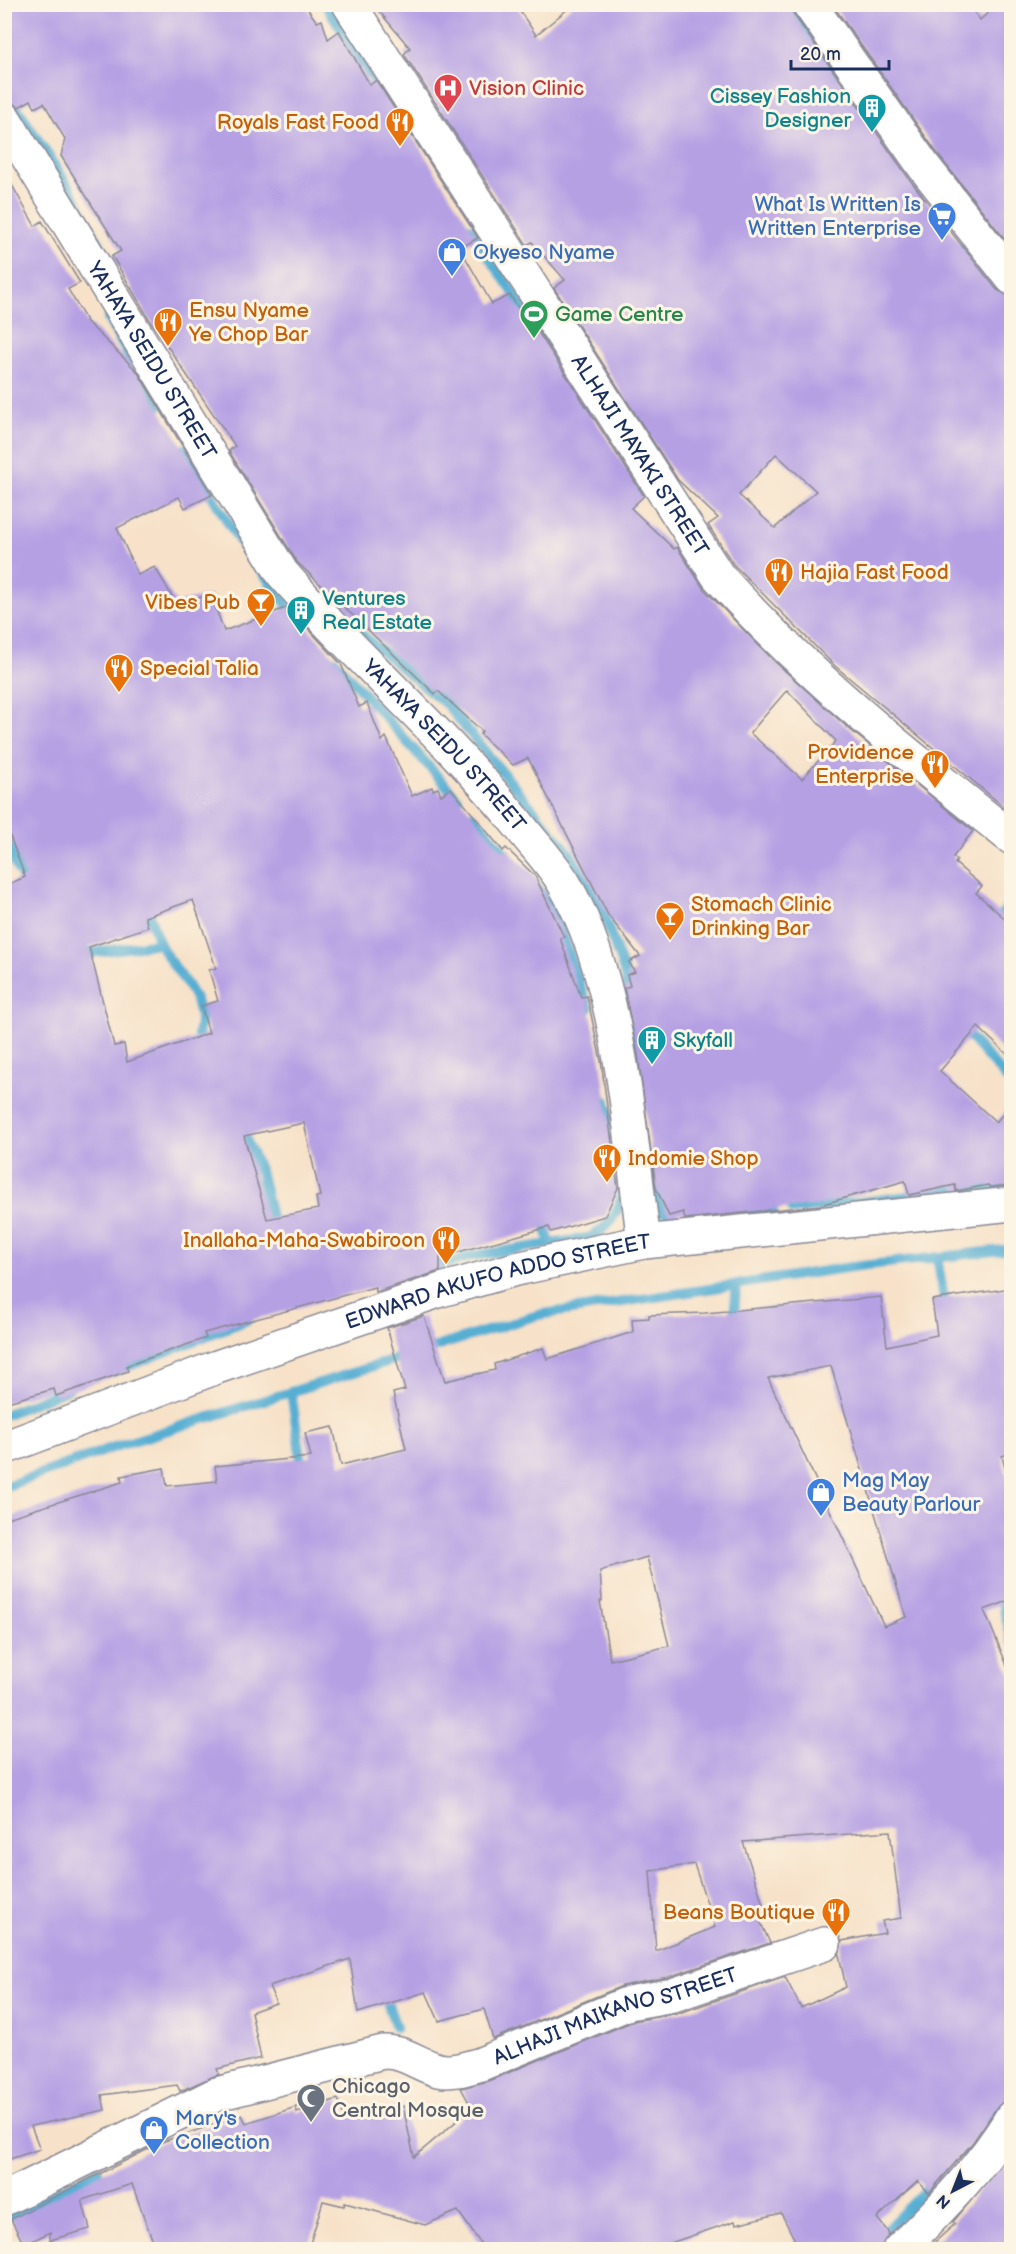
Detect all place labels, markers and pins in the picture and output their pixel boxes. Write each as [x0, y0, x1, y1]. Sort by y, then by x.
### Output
hospital icon: Vision Clinic [432, 72, 464, 114]
place label: Vision Clinic [469, 76, 584, 101]
place label: Cissey Fashion Designer [710, 84, 851, 133]
building icon: Cissey Fashion Designer [856, 92, 888, 134]
restaurant icon: Royals Fast Food [384, 106, 416, 148]
place label: Royals Fast Food [217, 110, 379, 135]
place label: What Is Written Is Written Enterprise [748, 192, 921, 241]
supermarket icon: What Is Written Is Written Enterprise [926, 200, 958, 242]
shop icon: Okyeso Nyame [436, 236, 468, 278]
place label: Okyeso Nyame [473, 240, 615, 265]
place label: Ensu Nyame Ye Chop Bar [188, 298, 309, 347]
sports icon: Game Centre [518, 298, 550, 340]
place label: Game Centre [555, 302, 683, 327]
restaurant icon: Ensu Nyame Ye Chop Bar [152, 306, 184, 348]
restaurant icon: Hajia Fast Food [763, 556, 795, 598]
place label: Hajia Fast Food [800, 560, 949, 585]
bar icon: Vibes Pub [245, 586, 277, 628]
place label: Ventures Real Estate [322, 586, 432, 635]
place label: Vibes Pub [145, 590, 240, 615]
building icon: Ventures Real Estate [285, 594, 317, 636]
restaurant icon: Special Talia [103, 652, 135, 694]
place label: Special Talia [140, 656, 259, 681]
place label: Providence Enterprise [807, 740, 914, 789]
restaurant icon: Providence Enterprise [919, 748, 951, 790]
place label: Stomach Clinic Drinking Bar [691, 892, 832, 941]
bar icon: Stomach Clinic Drinking Bar [654, 900, 686, 942]
building icon: Skyfall [636, 1024, 668, 1066]
place label: Skyfall [673, 1028, 733, 1053]
restaurant icon: Indomie Shop [591, 1142, 623, 1184]
place label: Indomie Shop [628, 1146, 759, 1171]
restaurant icon: Inallaha-Maha-Swabiroon [430, 1224, 462, 1266]
place label: Inallaha-Maha-Swabiroon [183, 1228, 425, 1253]
place label: Mag May Beauty Parlour [842, 1468, 980, 1517]
shop icon: Mag May Beauty Parlour [805, 1476, 837, 1518]
restaurant icon: Beans Boutique [820, 1896, 852, 1938]
place label: Beans Boutique [663, 1900, 815, 1925]
place label: Chicago Central Mosque [332, 2074, 484, 2123]
mosque icon: Chicago Central Mosque [295, 2082, 327, 2124]
place label: Mary's Collection [175, 2106, 270, 2155]
shop icon: Mary's Collection [138, 2114, 170, 2156]

